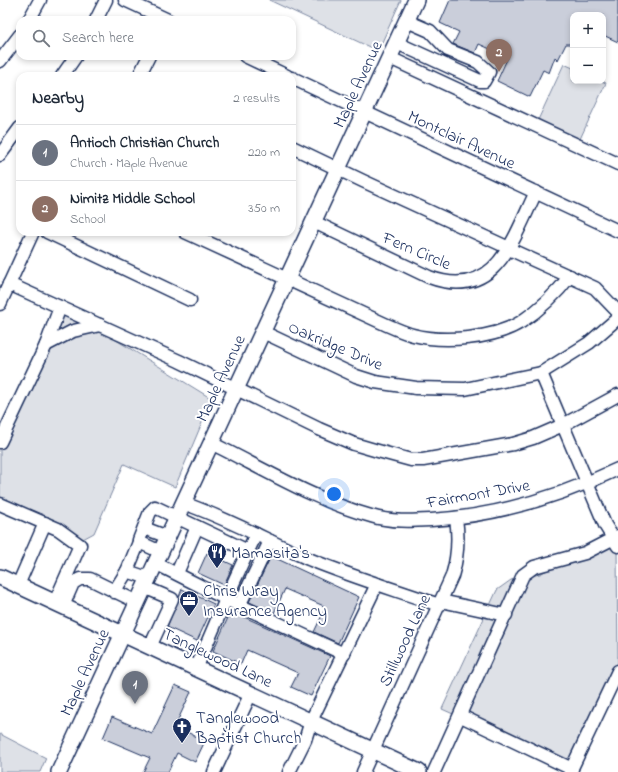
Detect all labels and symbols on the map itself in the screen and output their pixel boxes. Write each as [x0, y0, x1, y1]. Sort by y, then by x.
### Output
street label: Maple Avenue [327, 37, 390, 132]
pin: 2 [486, 39, 512, 72]
street label: Montclair Avenue [403, 104, 520, 176]
street label: Fern Circle [377, 225, 455, 277]
street label: Oakridge Drive [283, 315, 387, 380]
street label: Maple Avenue [190, 331, 253, 426]
street label: Fairmont Drive [424, 473, 532, 516]
your location [324, 484, 344, 504]
restaurant icon: Mamasita's [206, 541, 228, 569]
place label: Mamasita's [231, 541, 310, 566]
place label: Chris Wray Insurance Agency [203, 579, 327, 626]
office icon: Chris Wray Insurance Agency [178, 589, 200, 617]
street label: Stillwood Lane [373, 590, 438, 691]
street label: Tanglewood Lane [157, 622, 277, 697]
street label: Maple Avenue [54, 625, 117, 720]
pin: 1 [122, 671, 148, 704]
place label: Tanglewood Baptist Church [195, 706, 301, 751]
church icon: Tanglewood Baptist Church [171, 716, 193, 744]

